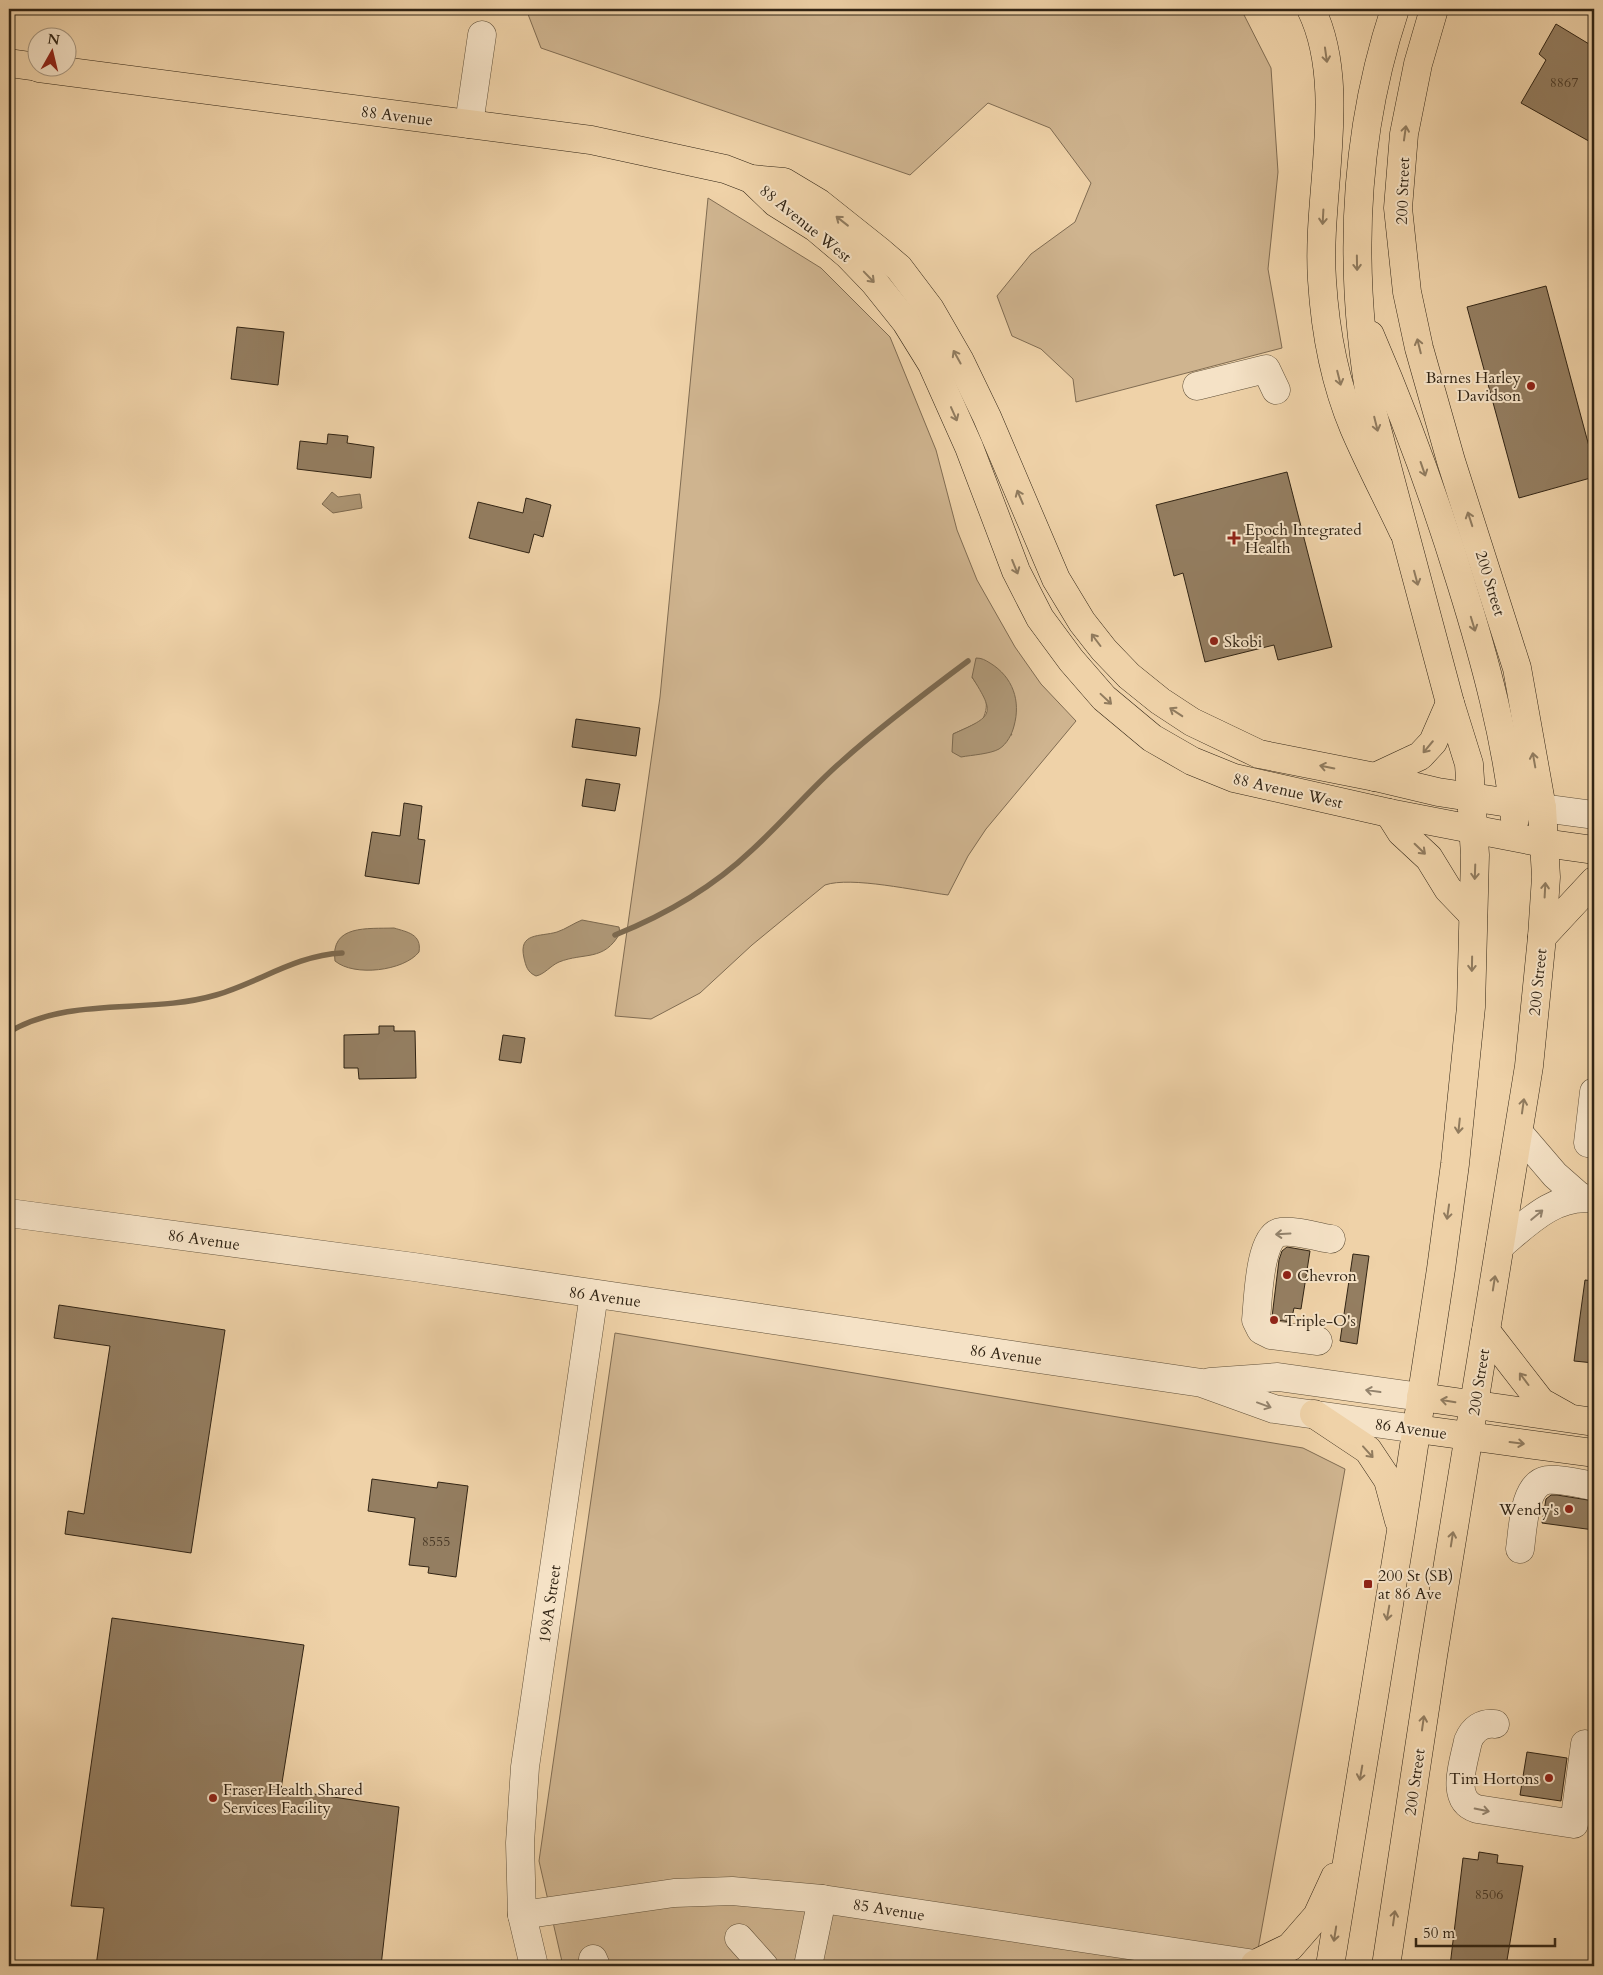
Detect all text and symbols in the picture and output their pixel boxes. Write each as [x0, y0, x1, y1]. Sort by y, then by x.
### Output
north arrow [28, 28, 78, 78]
text: N [46, 29, 61, 50]
one-way arrow [1321, 47, 1331, 63]
house number: 8867 [1550, 73, 1578, 92]
street label: 88 Avenue [360, 101, 434, 131]
one-way arrow [1400, 126, 1410, 142]
street label: 200 Street [1391, 157, 1415, 225]
street label: 88 Avenue West [755, 180, 856, 268]
one-way arrow [1318, 209, 1327, 225]
one-way arrow [836, 215, 849, 226]
one-way arrow [1352, 255, 1362, 271]
one-way arrow [863, 270, 875, 283]
one-way arrow [1414, 339, 1423, 355]
one-way arrow [952, 350, 962, 364]
place label: Barnes Harley Davidson [1425, 367, 1522, 407]
one-way arrow [1335, 370, 1344, 386]
marker: Barnes Harley Davidson [1525, 380, 1537, 392]
one-way arrow [950, 406, 959, 421]
one-way arrow [1372, 416, 1381, 432]
one-way arrow [1419, 461, 1428, 476]
one-way arrow [1015, 490, 1024, 505]
one-way arrow [1465, 511, 1474, 527]
place label: Epoch Integrated Health [1245, 519, 1362, 559]
marker: Epoch Integrated Health [1227, 531, 1241, 545]
street label: 200 Street [1470, 548, 1510, 619]
one-way arrow [1011, 559, 1020, 574]
one-way arrow [1412, 570, 1421, 586]
one-way arrow [1469, 615, 1479, 631]
place label: Skobi [1224, 631, 1263, 653]
one-way arrow [1091, 633, 1101, 647]
marker: Skobi [1208, 635, 1220, 647]
one-way arrow [1100, 693, 1113, 705]
one-way arrow [1170, 707, 1184, 717]
one-way arrow [1423, 740, 1434, 753]
one-way arrow [1528, 753, 1538, 769]
one-way arrow [1320, 762, 1336, 772]
street label: 88 Avenue West [1231, 768, 1345, 814]
one-way arrow [1414, 843, 1427, 855]
one-way arrow [1470, 863, 1479, 879]
one-way arrow [1540, 882, 1549, 898]
street label: 200 Street [1524, 947, 1552, 1017]
one-way arrow [1467, 956, 1477, 972]
one-way arrow [1518, 1098, 1528, 1114]
one-way arrow [1454, 1117, 1464, 1133]
one-way arrow [1443, 1204, 1453, 1220]
one-way arrow [1530, 1209, 1543, 1221]
street label: 86 Avenue [166, 1224, 241, 1256]
one-way arrow [1276, 1229, 1292, 1238]
place label: Chevron [1297, 1265, 1357, 1287]
marker: Chevron [1281, 1269, 1293, 1281]
one-way arrow [1489, 1276, 1499, 1292]
street label: 86 Avenue [567, 1281, 642, 1313]
place label: Triple-O's [1284, 1310, 1356, 1332]
marker: Triple-O's [1268, 1314, 1280, 1326]
street label: 86 Avenue [968, 1339, 1043, 1371]
street label: 200 Street [1463, 1347, 1495, 1417]
one-way arrow [1519, 1372, 1529, 1386]
one-way arrow [1365, 1385, 1381, 1395]
one-way arrow [1440, 1396, 1456, 1406]
one-way arrow [1256, 1401, 1271, 1410]
street label: 86 Avenue [1373, 1413, 1448, 1445]
one-way arrow [1509, 1438, 1525, 1448]
one-way arrow [1362, 1446, 1374, 1458]
place label: Wendy's [1498, 1499, 1559, 1521]
marker: Wendy's [1563, 1503, 1575, 1515]
one-way arrow [1447, 1531, 1457, 1547]
house number: 8555 [422, 1532, 450, 1551]
street label: 198A Street [534, 1564, 566, 1645]
place label: 200 St (SB) at 86 Ave [1378, 1565, 1453, 1605]
marker: 200 St (SB) at 86 Ave [1362, 1578, 1374, 1590]
one-way arrow [1382, 1605, 1392, 1621]
one-way arrow [1418, 1715, 1428, 1731]
street label: 200 Street [1399, 1747, 1431, 1817]
one-way arrow [1355, 1765, 1365, 1781]
place label: Tim Hortons [1449, 1768, 1539, 1790]
marker: Tim Hortons [1543, 1772, 1555, 1784]
place label: Fraser Health Shared Services Facility [223, 1779, 363, 1819]
marker: Fraser Health Shared Services Facility [207, 1792, 219, 1804]
one-way arrow [1473, 1805, 1489, 1815]
house number: 8506 [1475, 1885, 1503, 1904]
street label: 85 Avenue [851, 1893, 926, 1927]
one-way arrow [1389, 1910, 1399, 1926]
scale bar [1416, 1915, 1554, 1947]
text: 50 m [1423, 1923, 1455, 1943]
one-way arrow [1329, 1925, 1339, 1941]

